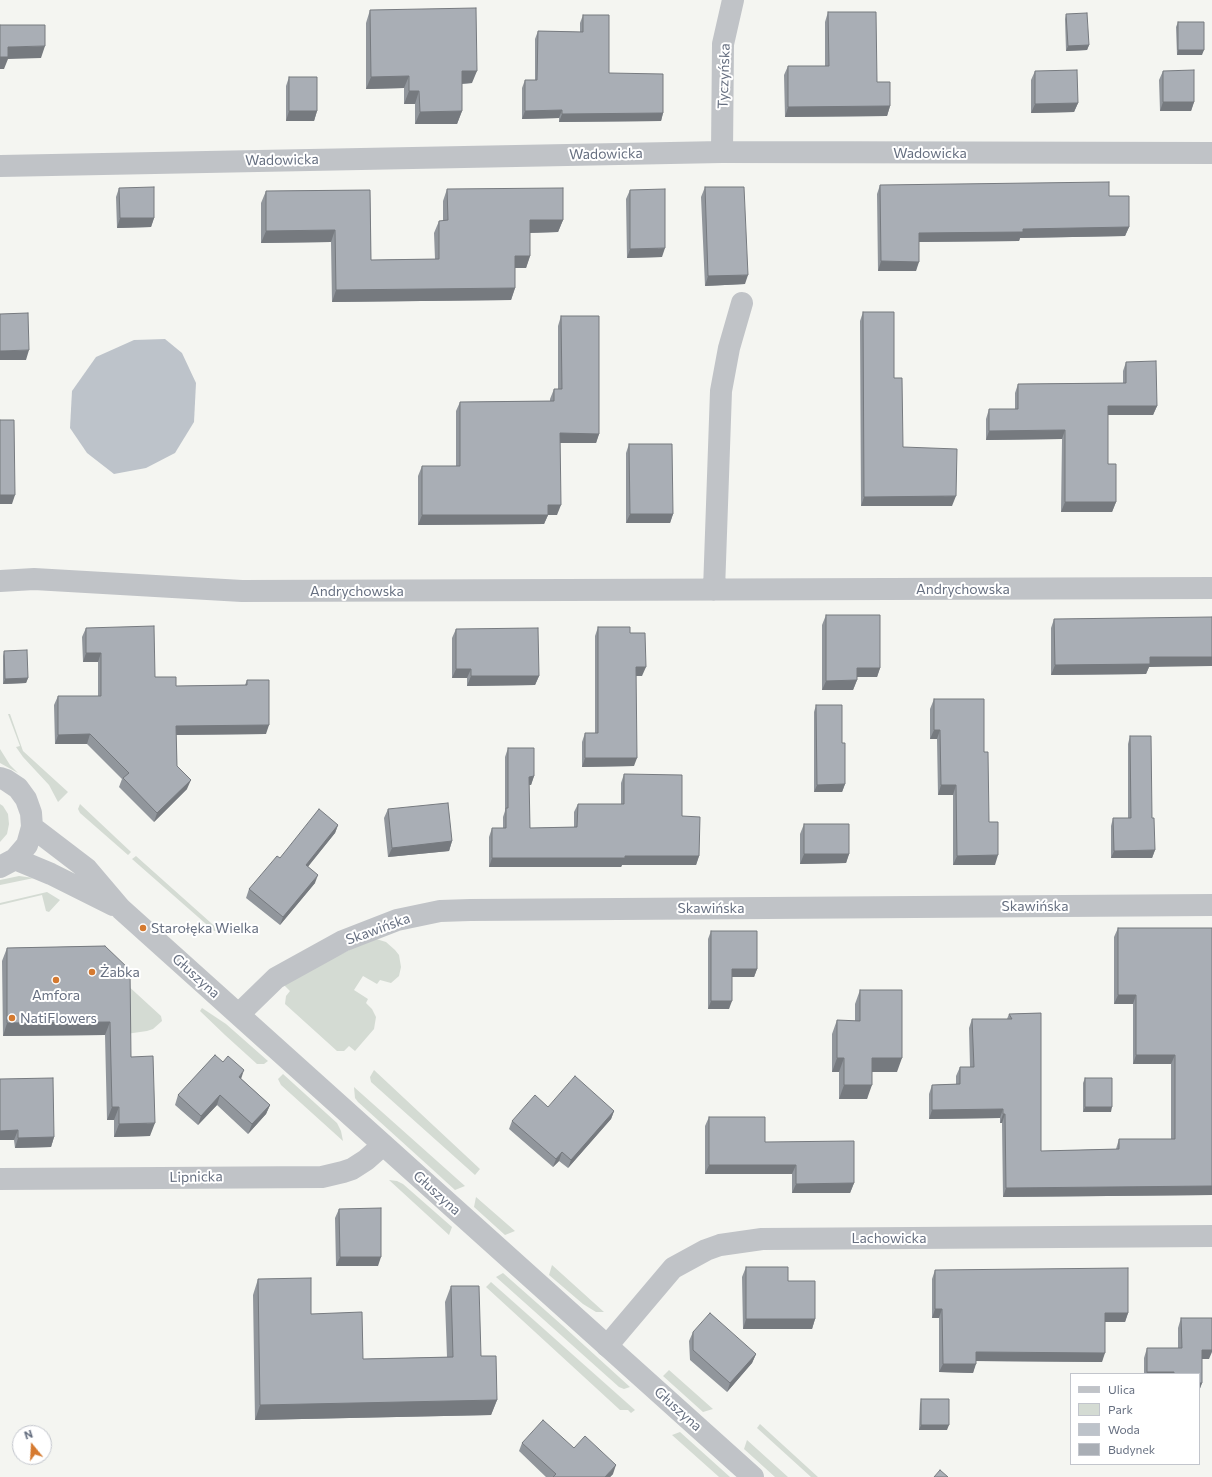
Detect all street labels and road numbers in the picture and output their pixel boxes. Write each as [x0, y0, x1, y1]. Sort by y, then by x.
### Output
street label: Tyczyńska [714, 43, 734, 109]
street label: Wadowicka [569, 145, 643, 163]
street label: Wadowicka [893, 145, 967, 161]
street label: Wadowicka [245, 151, 319, 169]
street label: Andrychowska [916, 581, 1010, 597]
street label: Andrychowska [310, 583, 404, 599]
street label: Skawińska [1001, 898, 1069, 914]
street label: Skawińska [677, 900, 745, 916]
street label: Skawińska [344, 910, 412, 948]
street label: Głuszyna [169, 950, 223, 1002]
street label: Głuszyna [410, 1167, 464, 1219]
street label: Lipnicka [169, 1168, 223, 1186]
street label: Lachowicka [851, 1230, 927, 1246]
street label: Głuszyna [651, 1383, 705, 1435]

